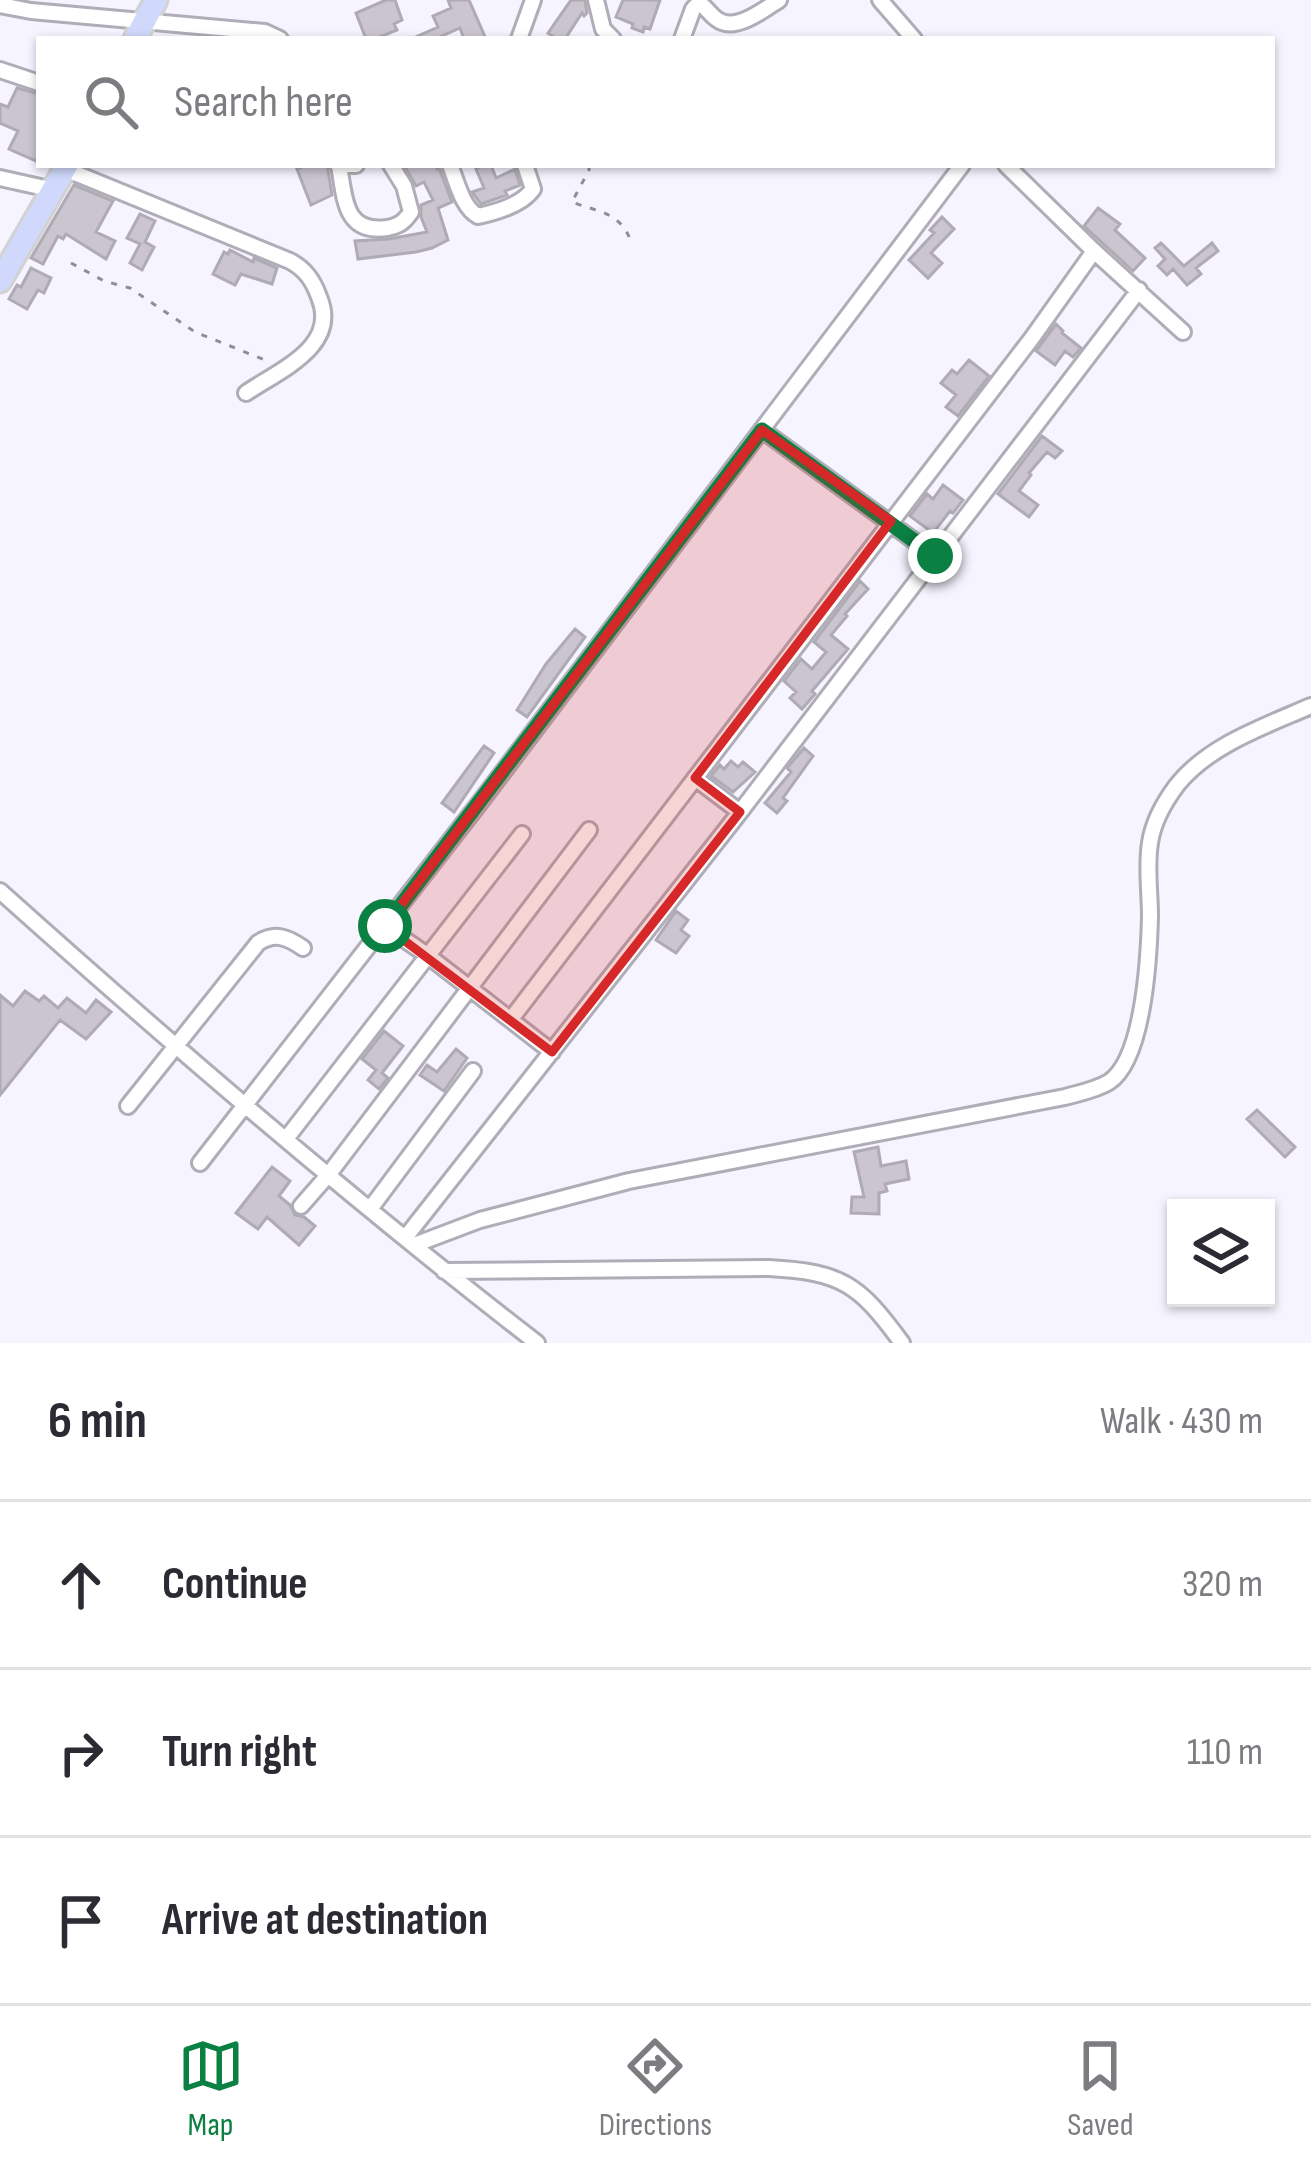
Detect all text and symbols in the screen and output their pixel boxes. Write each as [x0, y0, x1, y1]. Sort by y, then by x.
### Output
search box [36, 36, 1275, 168]
icon: search [78, 69, 144, 135]
text: Search here [174, 75, 353, 130]
route end [908, 529, 962, 583]
route start [358, 899, 412, 953]
map controls [1167, 1199, 1275, 1307]
button: layers [1167, 1199, 1275, 1307]
text: 6 min [48, 1391, 147, 1452]
text: Walk · 430 m [1100, 1398, 1263, 1445]
icon: ahead [48, 1552, 114, 1618]
text: Continue [162, 1557, 308, 1612]
text: 320 m [1182, 1561, 1263, 1608]
icon: right [48, 1720, 114, 1786]
text: Turn right [162, 1725, 317, 1780]
text: 110 m [1187, 1729, 1263, 1776]
icon: arrive [48, 1888, 114, 1954]
text: Arrive at destination [162, 1893, 488, 1948]
tab: Map [178, 2033, 244, 2145]
tab: Directions [599, 2033, 712, 2145]
tab: Saved [1067, 2033, 1133, 2145]

